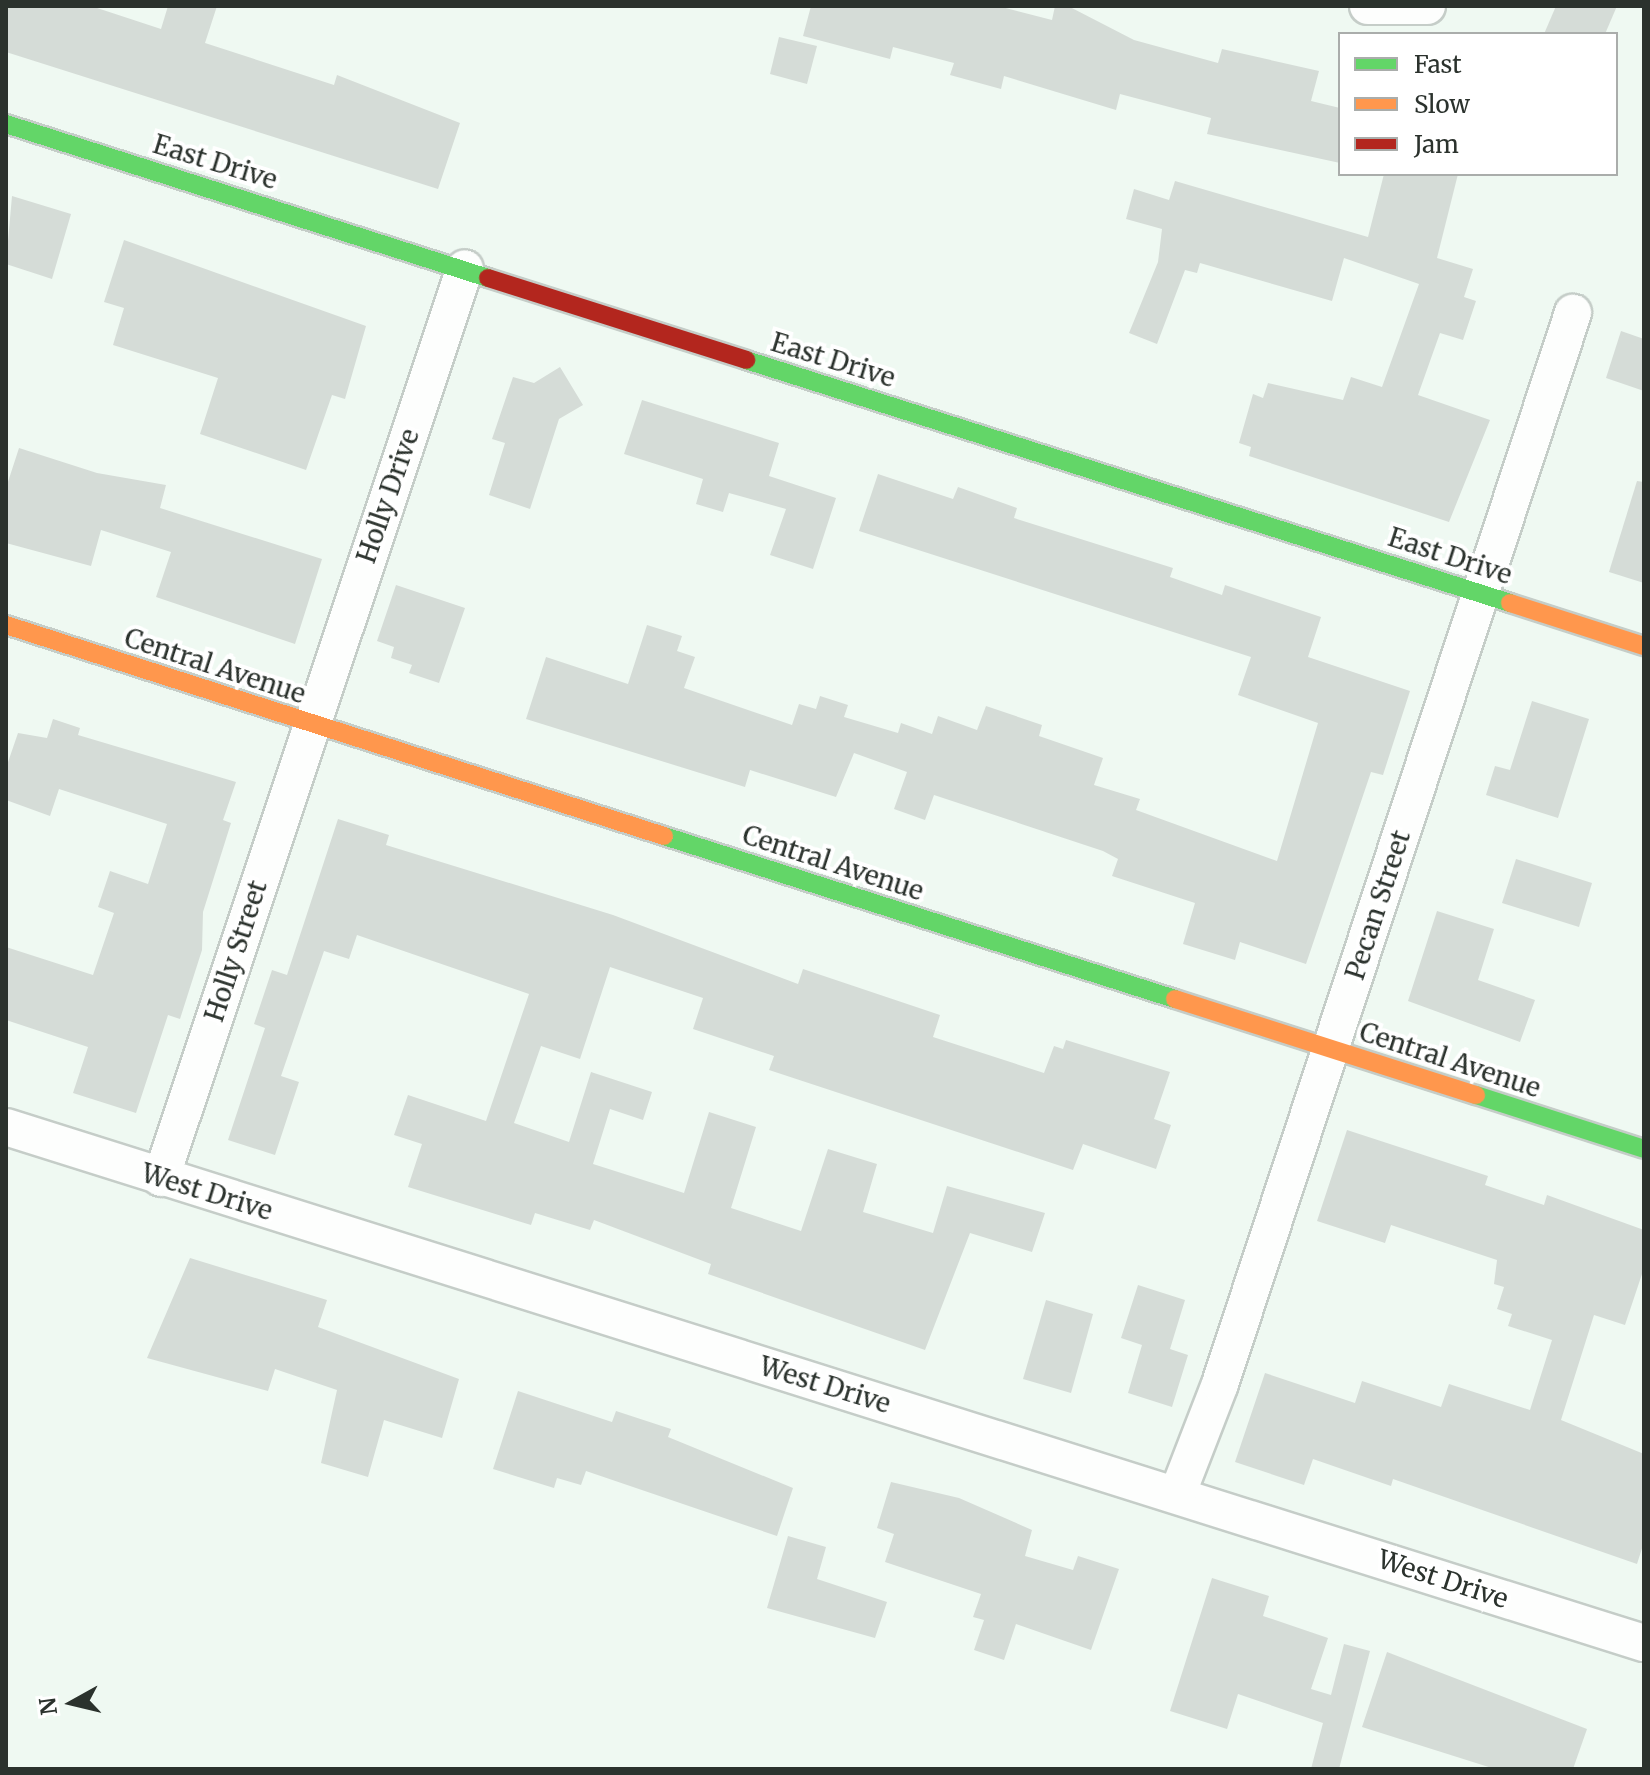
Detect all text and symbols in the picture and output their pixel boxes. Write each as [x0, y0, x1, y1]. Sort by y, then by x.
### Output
legend [1338, 32, 1618, 176]
text: Fast [1414, 49, 1462, 80]
text: Slow [1414, 89, 1470, 120]
street label: East Drive [149, 128, 281, 196]
text: Jam [1414, 129, 1459, 160]
street label: East Drive [767, 326, 899, 394]
street label: Holly Drive [350, 425, 426, 567]
street label: East Drive [1384, 521, 1516, 591]
street label: Central Avenue [121, 622, 309, 710]
street label: Central Avenue [739, 819, 927, 907]
street label: Pecan Street [1339, 826, 1417, 984]
street label: Holly Street [199, 876, 273, 1026]
street label: Central Avenue [1356, 1016, 1544, 1104]
street label: West Drive [138, 1157, 276, 1227]
street label: West Drive [756, 1350, 894, 1420]
street label: West Drive [1374, 1543, 1512, 1615]
north arrow [32, 1663, 112, 1743]
text: N [33, 1696, 63, 1717]

